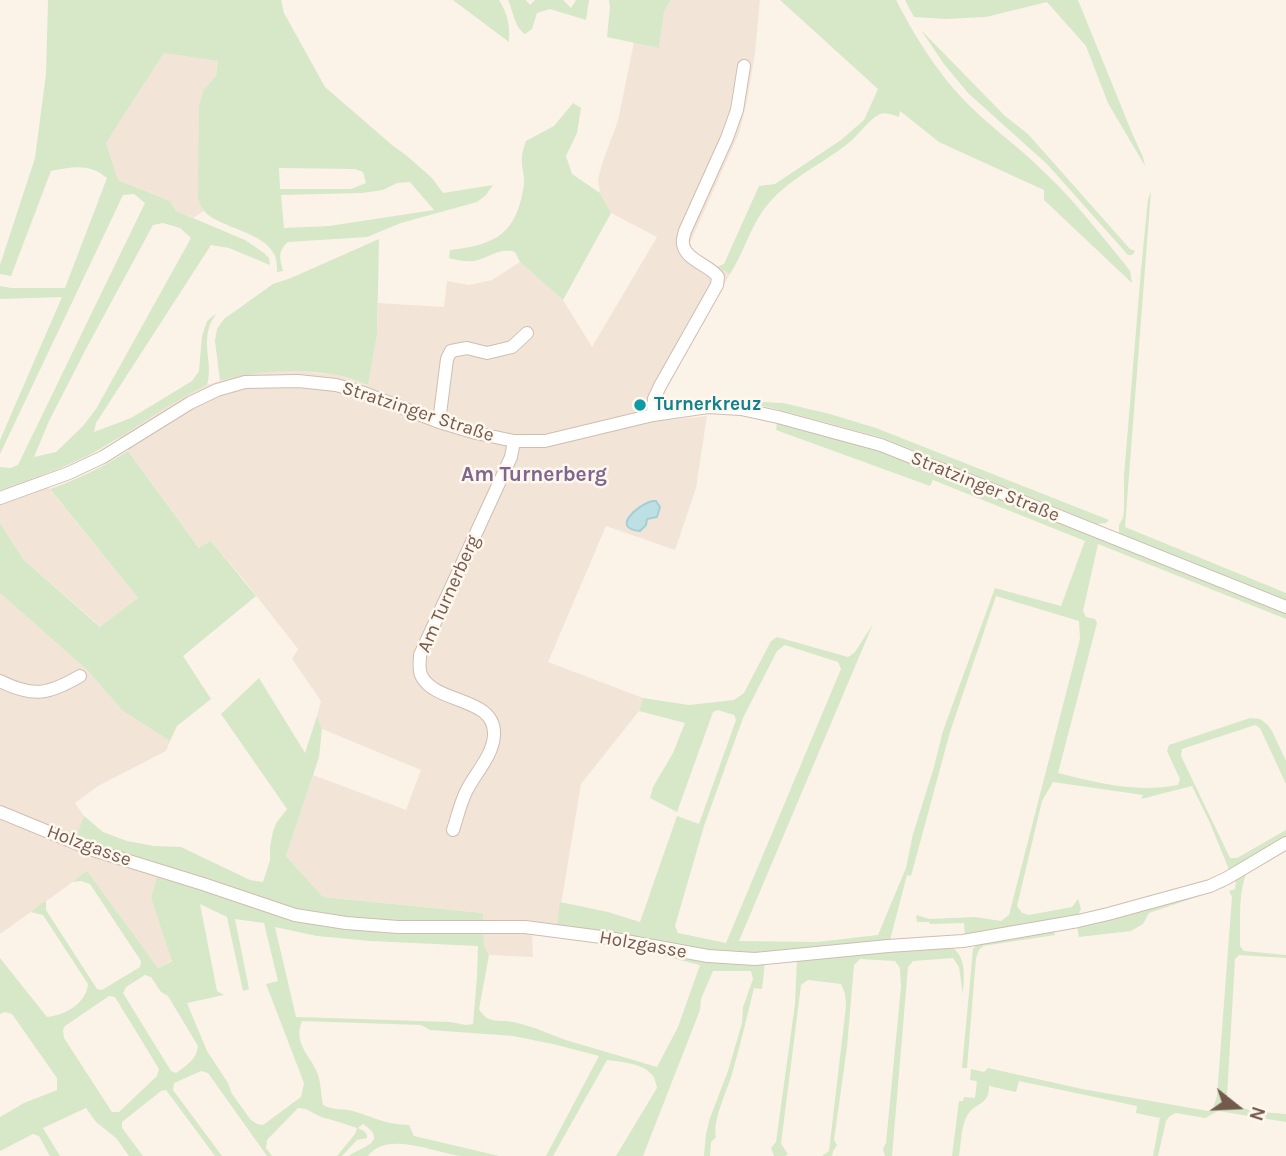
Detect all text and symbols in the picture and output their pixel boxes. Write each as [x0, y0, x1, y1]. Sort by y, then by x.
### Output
street label: Stratzinger Straße [339, 377, 497, 447]
place label: Turnerkreuz [654, 394, 761, 416]
marker: Turnerkreuz [632, 397, 648, 413]
street label: Stratzinger Straße [907, 447, 1063, 527]
district label: Am Turnerberg [461, 462, 607, 488]
street label: Am Turnerberg [413, 532, 485, 656]
street label: Holzgasse [44, 820, 134, 872]
street label: Holzgasse [598, 926, 688, 964]
north arrow [1202, 1072, 1272, 1142]
text: N [1244, 1104, 1270, 1123]

